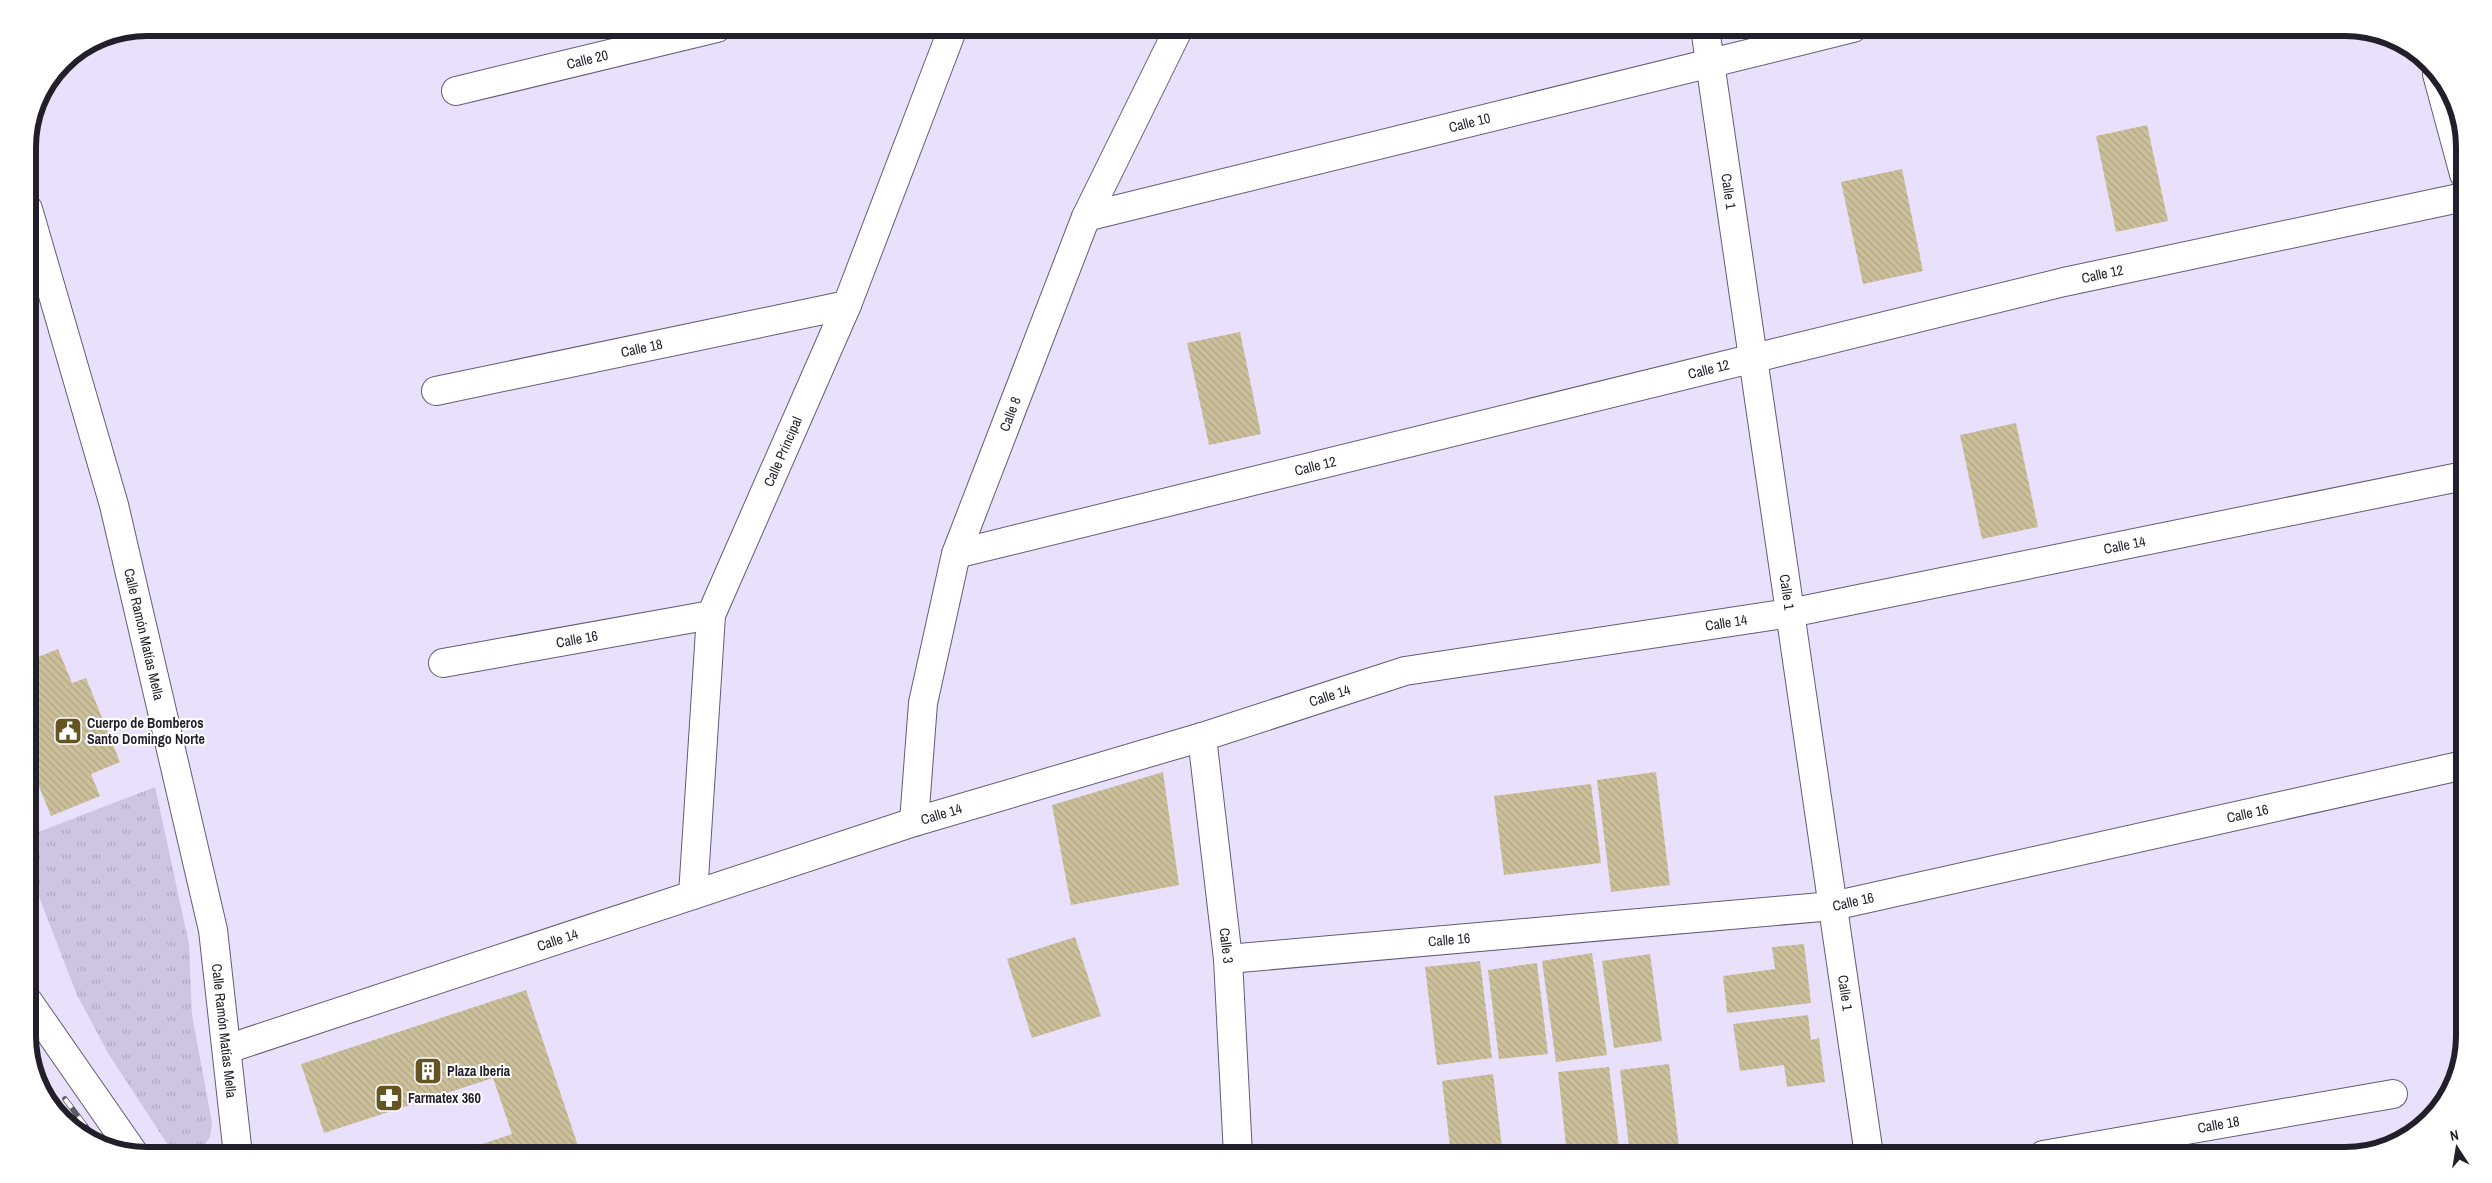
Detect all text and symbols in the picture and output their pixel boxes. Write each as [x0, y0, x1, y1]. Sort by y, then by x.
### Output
street label: Calle 20 [565, 46, 610, 73]
street label: Calle 10 [1447, 109, 1492, 136]
street label: Calle 1 [1717, 172, 1740, 211]
street label: Calle 12 [2080, 261, 2125, 287]
street label: Calle 18 [619, 335, 664, 361]
street label: Calle 12 [1686, 355, 1731, 383]
street label: Calle 8 [995, 394, 1025, 434]
street label: Calle Principal [759, 414, 806, 489]
street label: Calle 12 [1293, 452, 1338, 480]
street label: Calle 14 [2102, 532, 2148, 558]
street label: Calle Ramón Matías Mella [120, 567, 168, 703]
street label: Calle 1 [1776, 573, 1799, 612]
street label: Calle 14 [1704, 610, 1749, 635]
street label: Calle 16 [555, 626, 599, 652]
street label: Calle 14 [1307, 680, 1353, 711]
place label: Cuerpo de Bomberos Santo Domingo Norte [87, 714, 205, 748]
public building icon: Cuerpo de Bomberos Santo Domingo Norte [53, 716, 83, 746]
street label: Calle 14 [919, 799, 965, 829]
street label: Calle 16 [2225, 800, 2270, 827]
street label: Calle 16 [1831, 888, 1876, 915]
street label: Calle 14 [535, 924, 581, 955]
street label: Calle 3 [1215, 927, 1237, 964]
street label: Calle 16 [1427, 929, 1471, 950]
street label: Calle Ramón Matías Mella [208, 963, 241, 1099]
street label: Calle 1 [1834, 974, 1857, 1012]
building icon: Plaza Iberia [413, 1056, 443, 1086]
place label: Plaza Iberia [447, 1062, 511, 1080]
pharmacy icon: Farmatex 360 [374, 1083, 404, 1113]
place label: Farmatex 360 [408, 1089, 481, 1107]
street label: Calle 18 [2196, 1112, 2241, 1137]
north arrow [2432, 1123, 2482, 1173]
text: N [2448, 1126, 2460, 1145]

